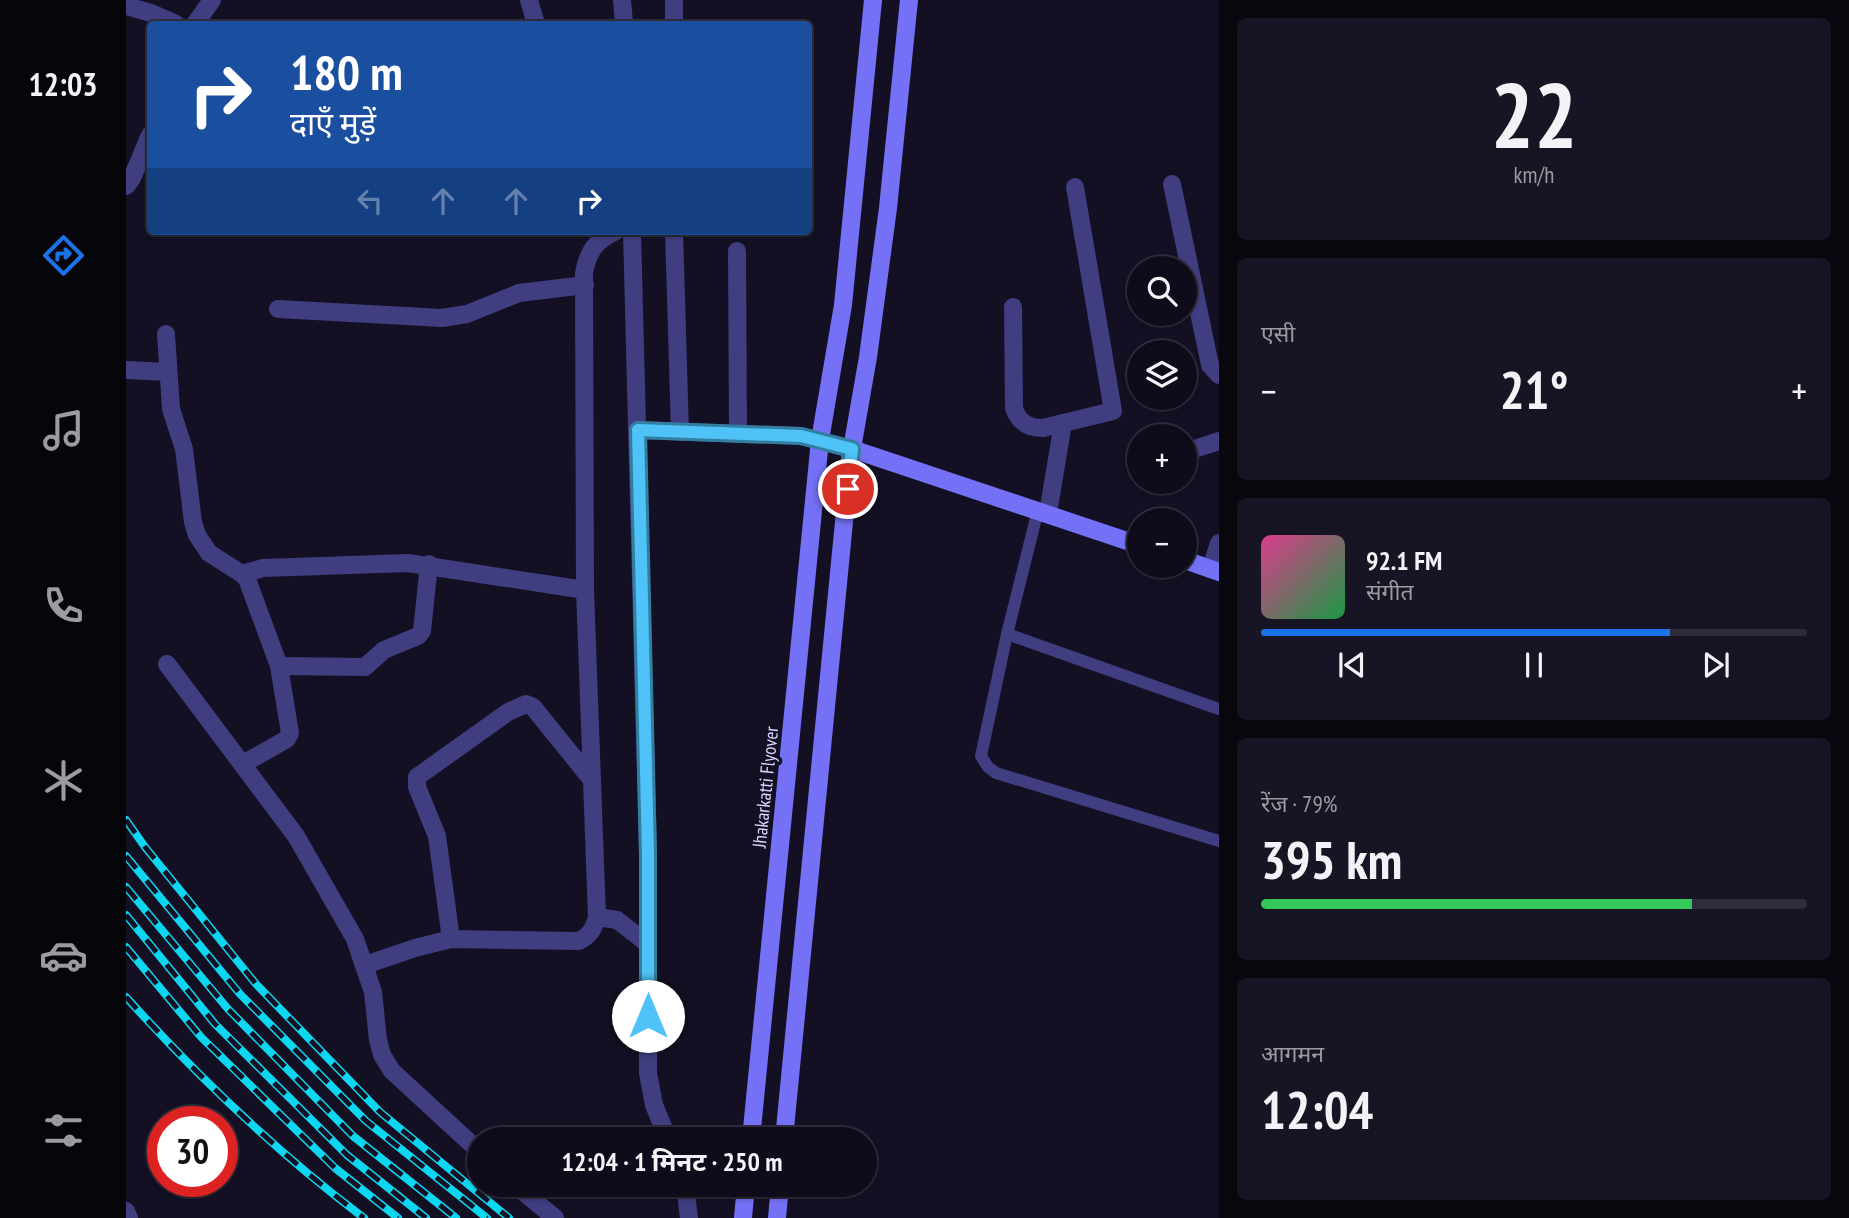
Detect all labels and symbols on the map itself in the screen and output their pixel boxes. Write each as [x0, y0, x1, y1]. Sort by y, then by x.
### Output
pin [818, 459, 878, 519]
street label: Jhakarkatti Flyover [747, 724, 783, 850]
position arrow [611, 979, 685, 1053]
speed limit sign: 30 [147, 1106, 238, 1197]

